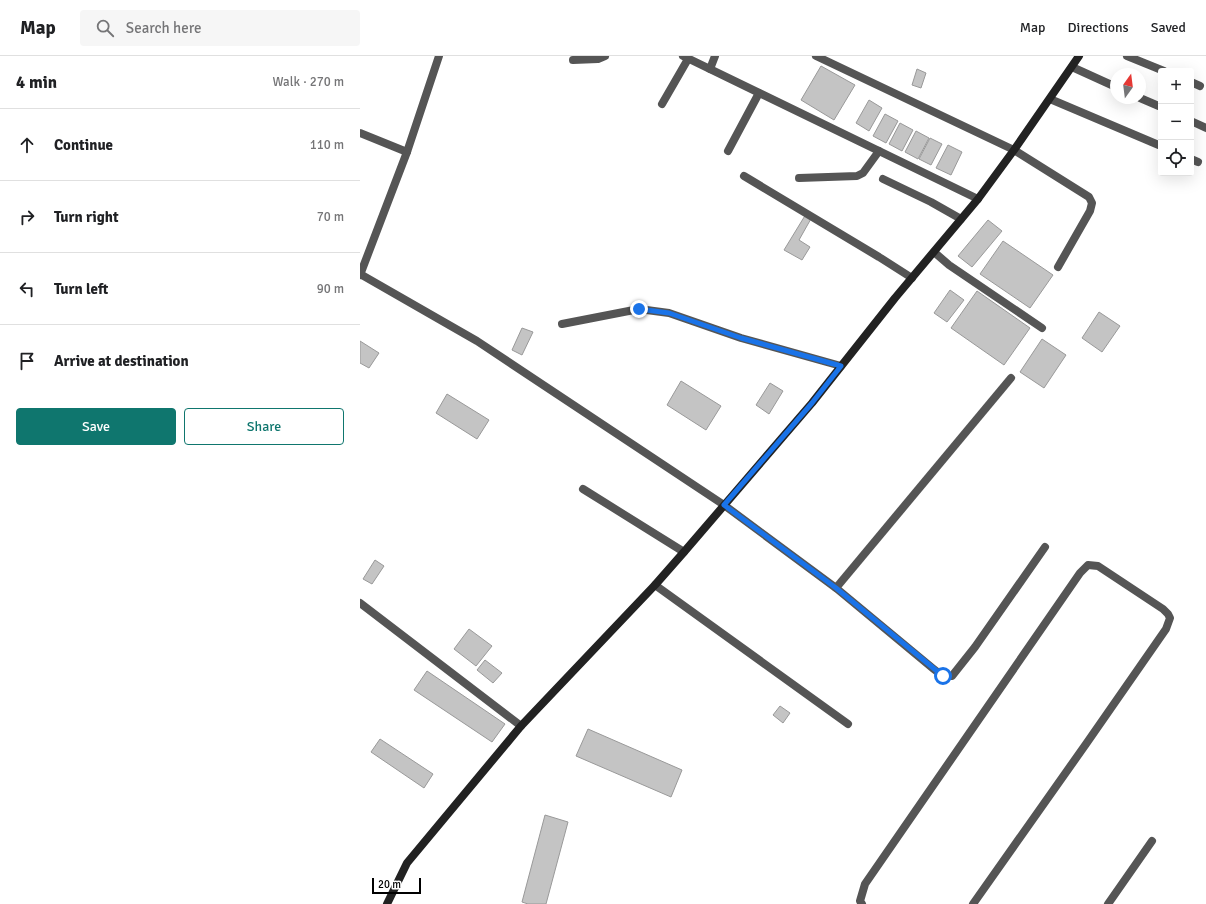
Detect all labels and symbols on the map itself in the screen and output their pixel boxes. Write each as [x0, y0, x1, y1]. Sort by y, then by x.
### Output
north arrow [1110, 68, 1146, 104]
route end [630, 300, 648, 318]
route start [934, 667, 952, 685]
scale bar [372, 876, 421, 895]

